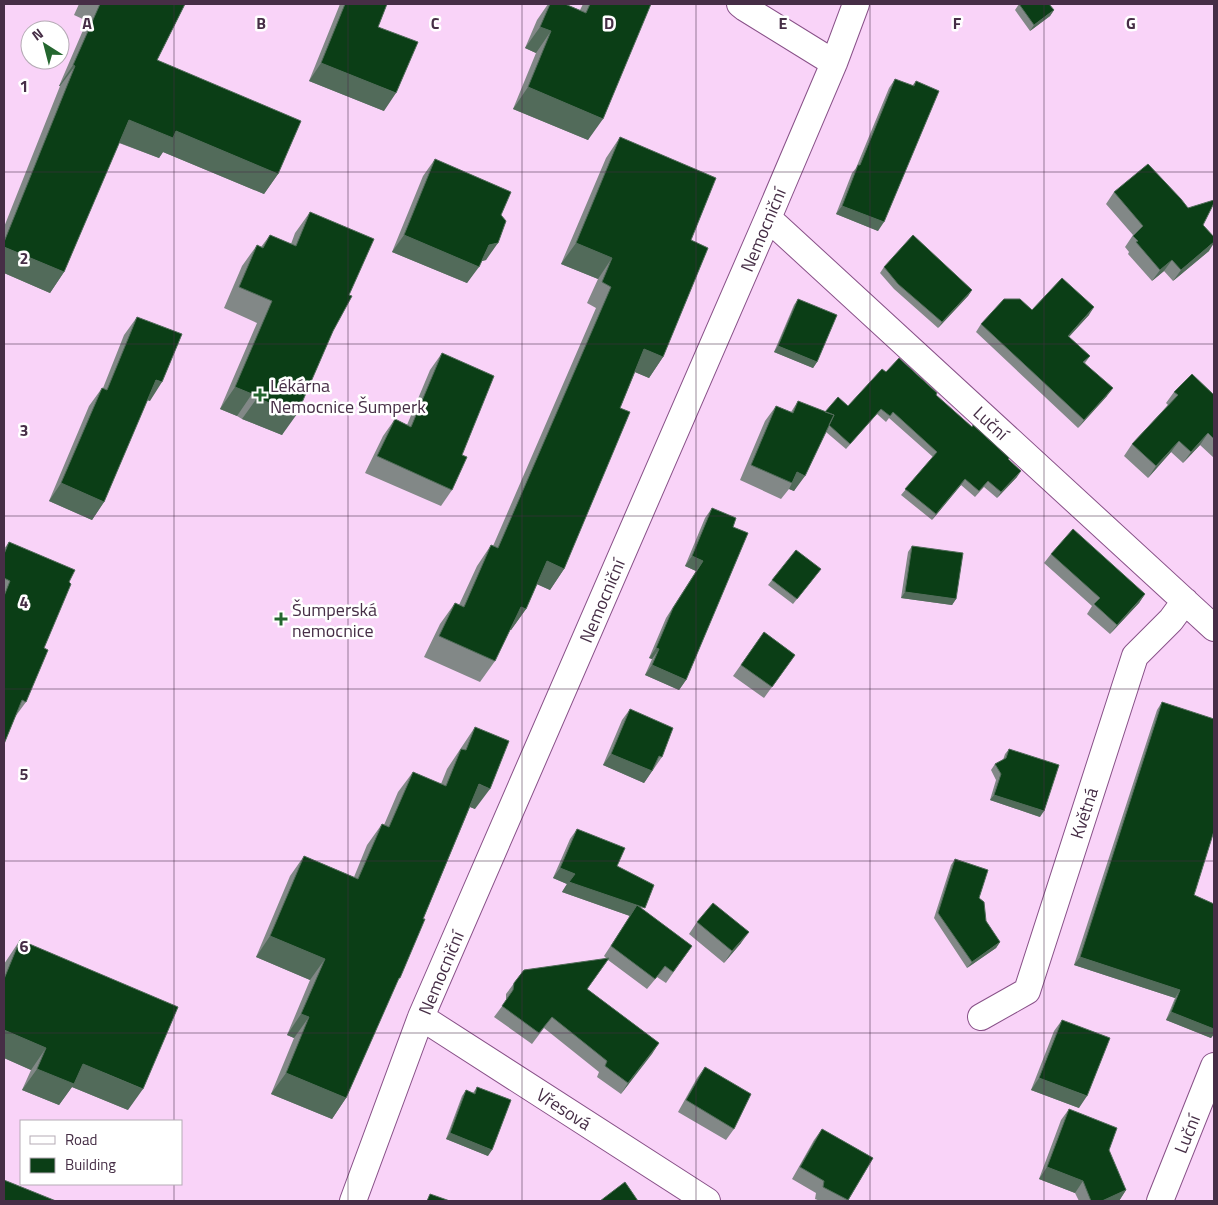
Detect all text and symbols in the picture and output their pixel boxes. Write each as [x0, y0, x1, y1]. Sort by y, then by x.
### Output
text: A [82, 11, 92, 35]
text: B [256, 11, 266, 35]
text: C [431, 11, 440, 35]
text: D [604, 11, 614, 35]
text: E [779, 11, 788, 35]
text: F [953, 11, 962, 35]
text: G [1126, 11, 1136, 35]
north arrow [20, 20, 70, 70]
text: N [27, 23, 47, 45]
text: 1 [20, 74, 28, 98]
street label: Nemocniční [733, 182, 794, 276]
text: 2 [20, 246, 28, 270]
place label: Lékárna Nemocnice Šumperk [270, 372, 426, 420]
marker: Lékárna Nemocnice Šumperk [254, 389, 266, 401]
street label: Luční [967, 400, 1016, 448]
text: 3 [20, 418, 28, 442]
street label: Nemocniční [572, 553, 633, 647]
text: 4 [20, 590, 29, 614]
place label: Šumperská nemocnice [292, 596, 377, 644]
marker: Šumperská nemocnice [274, 612, 288, 626]
text: 5 [20, 762, 29, 786]
street label: Květná [1063, 784, 1105, 842]
street label: Nemocniční [411, 925, 472, 1019]
text: 6 [20, 934, 29, 958]
street label: Vřesová [531, 1081, 597, 1137]
street label: Luční [1167, 1109, 1208, 1157]
legend [20, 1120, 182, 1185]
text: Road [65, 1128, 97, 1151]
text: Building [65, 1153, 116, 1176]

